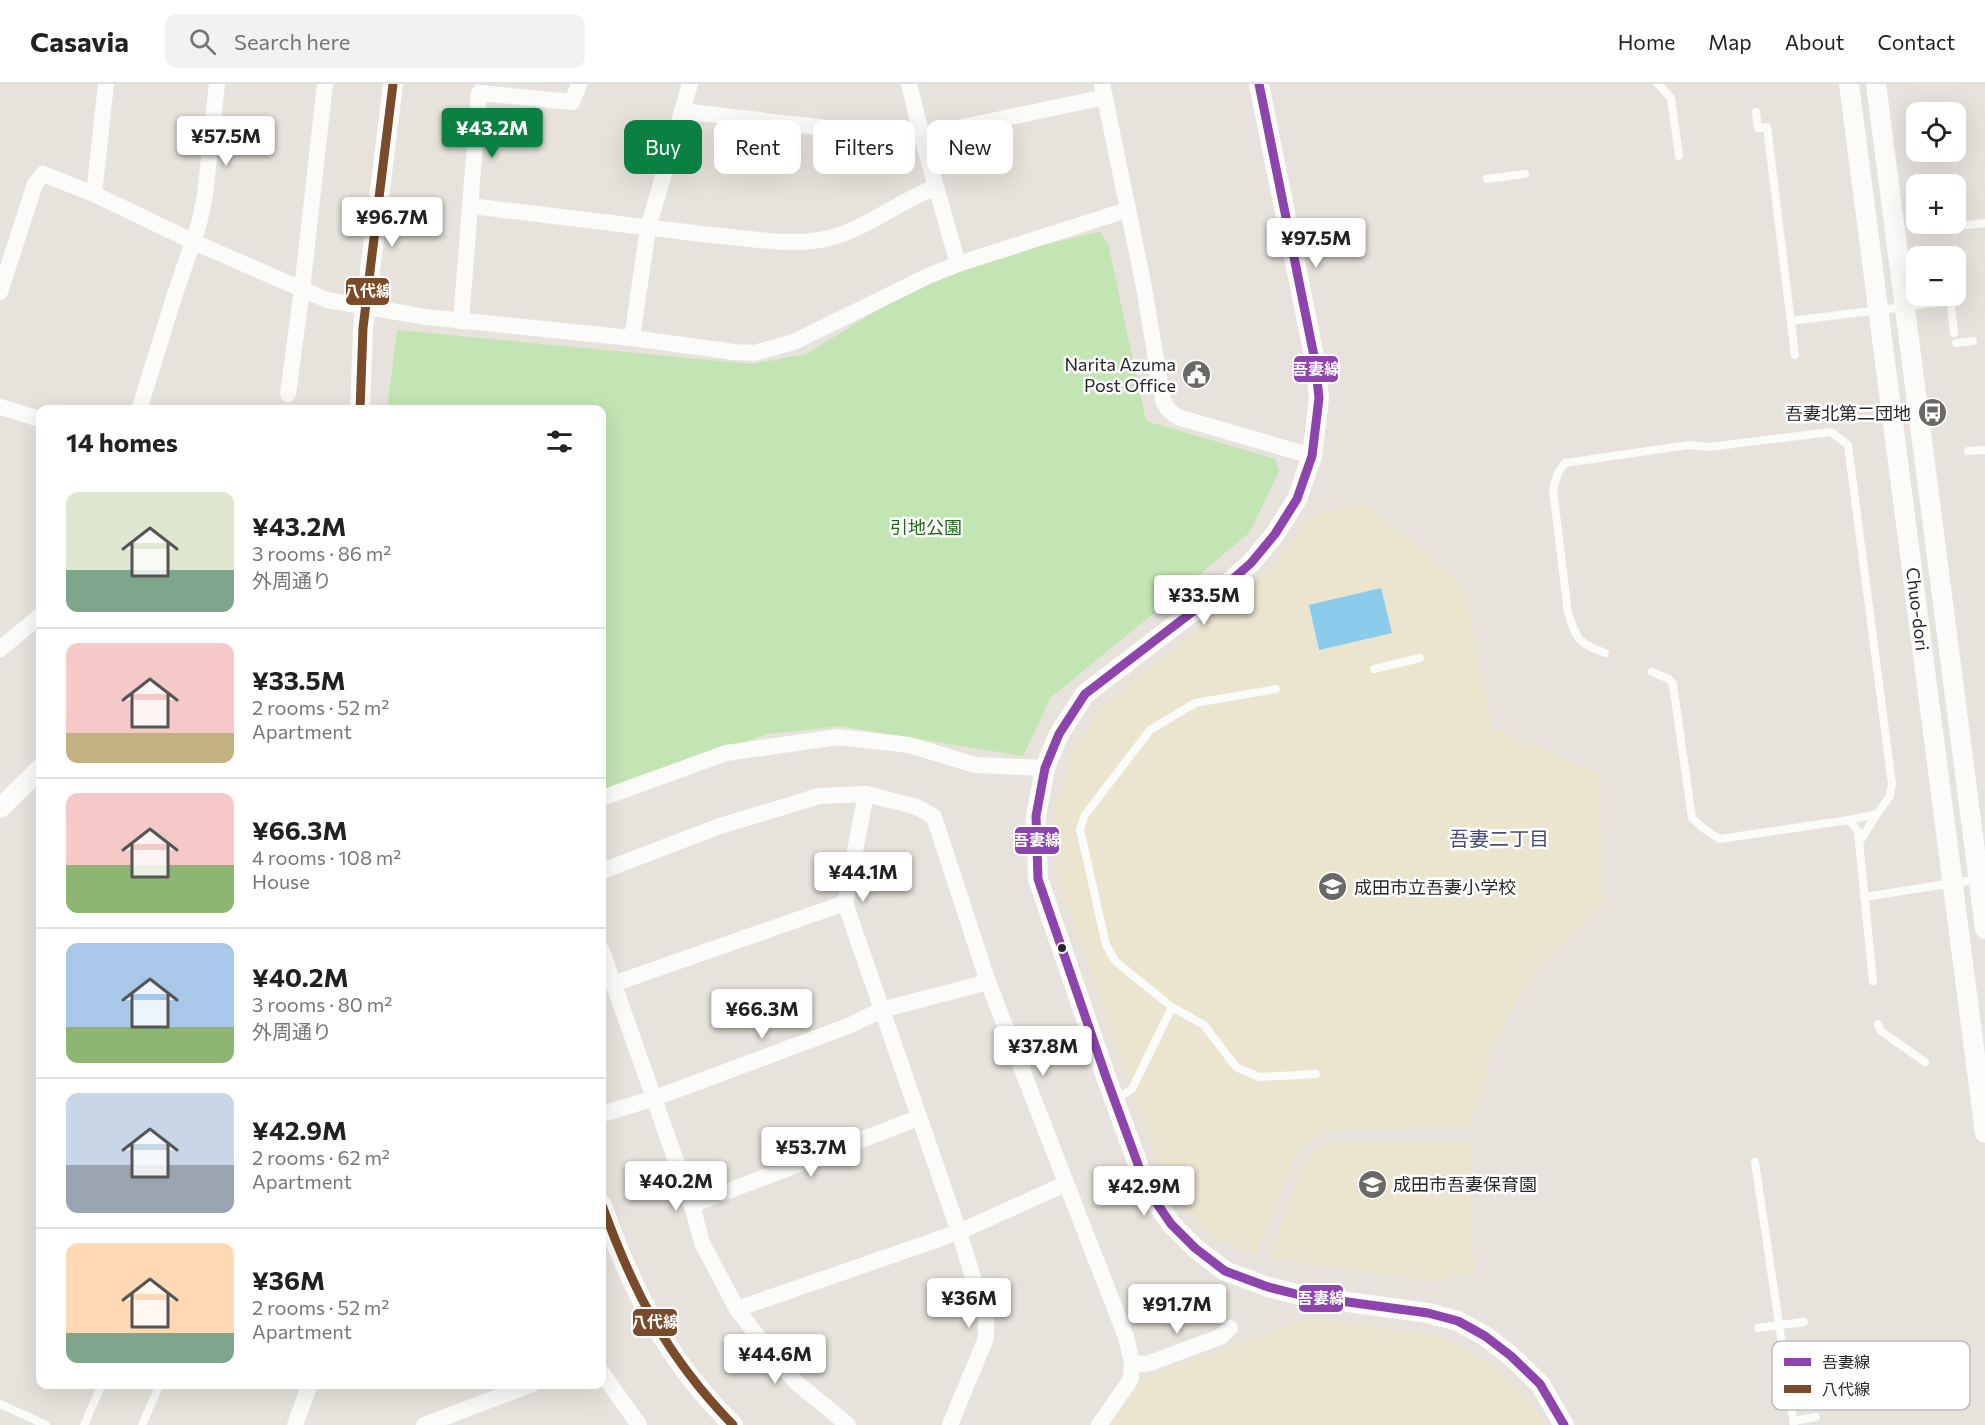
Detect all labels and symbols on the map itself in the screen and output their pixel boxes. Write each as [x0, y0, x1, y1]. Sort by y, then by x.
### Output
pin: ¥43.2M [443, 108, 541, 159]
pin: ¥57.5M [177, 116, 275, 167]
pin: ¥96.7M [343, 197, 441, 248]
pin: ¥97.5M [1267, 218, 1365, 269]
line badge: 八代線 [345, 277, 390, 306]
text: 八代線 [344, 281, 392, 300]
place label: Narita Azuma Post Office [1064, 353, 1176, 396]
line badge: 吾妻線 [1293, 355, 1339, 383]
public building icon: Narita Azuma Post Office [1181, 358, 1213, 390]
text: 吾妻線 [1292, 359, 1340, 378]
bus stop icon: 吾妻北第二団地 [1916, 397, 1948, 429]
place label: 吾妻北第二団地 [1785, 402, 1911, 424]
park label: 引地公園 [890, 516, 962, 538]
street label: Chuo-dori [1902, 566, 1934, 652]
pin: ¥33.5M [1155, 575, 1253, 626]
line badge: 吾妻線 [1014, 826, 1060, 855]
district label: 吾妻二丁目 [1449, 826, 1549, 850]
text: 吾妻線 [1013, 830, 1061, 849]
pin: ¥44.1M [814, 852, 912, 903]
school or university icon: 成田市立吾妻小学校 [1317, 871, 1349, 903]
place label: 成田市立吾妻小学校 [1354, 876, 1516, 898]
unlabelled marker [1056, 942, 1068, 954]
pin: ¥66.3M [713, 989, 811, 1040]
pin: ¥37.8M [994, 1026, 1092, 1077]
pin: ¥53.7M [762, 1127, 860, 1178]
pin: ¥40.2M [627, 1161, 725, 1212]
pin: ¥42.9M [1095, 1166, 1193, 1217]
school or university icon: 成田市吾妻保育園 [1356, 1168, 1388, 1200]
place label: 成田市吾妻保育園 [1393, 1173, 1537, 1195]
pin: ¥36M [933, 1278, 1005, 1329]
pin: ¥91.7M [1128, 1284, 1226, 1335]
line badge: 吾妻線 [1298, 1284, 1344, 1313]
text: 吾妻線 [1297, 1288, 1345, 1307]
line badge: 八代線 [632, 1308, 678, 1337]
text: 八代線 [631, 1312, 679, 1331]
pin: ¥44.6M [726, 1334, 824, 1385]
legend [1772, 1341, 1970, 1410]
text: 吾妻線 [1822, 1352, 1870, 1371]
text: 八代線 [1822, 1379, 1870, 1398]

